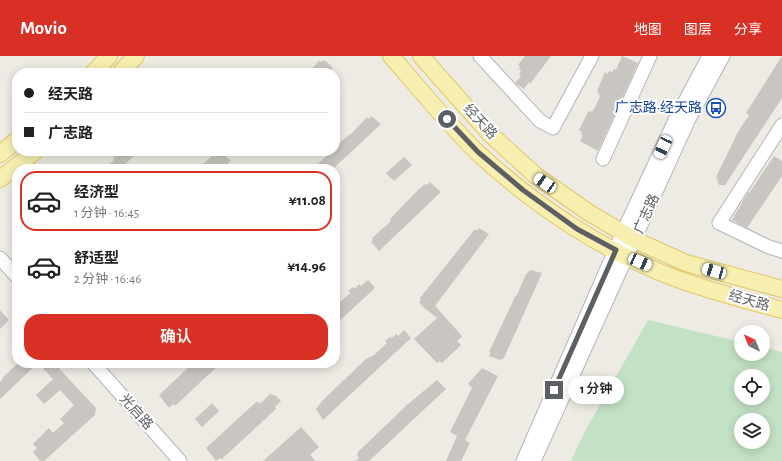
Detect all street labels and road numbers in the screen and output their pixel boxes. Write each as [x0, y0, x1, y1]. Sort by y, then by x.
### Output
street label: 经天路 [461, 101, 500, 142]
street label: 广志路 [631, 192, 662, 236]
street label: 经天路 [727, 288, 771, 314]
street label: 光启路 [117, 391, 156, 432]

